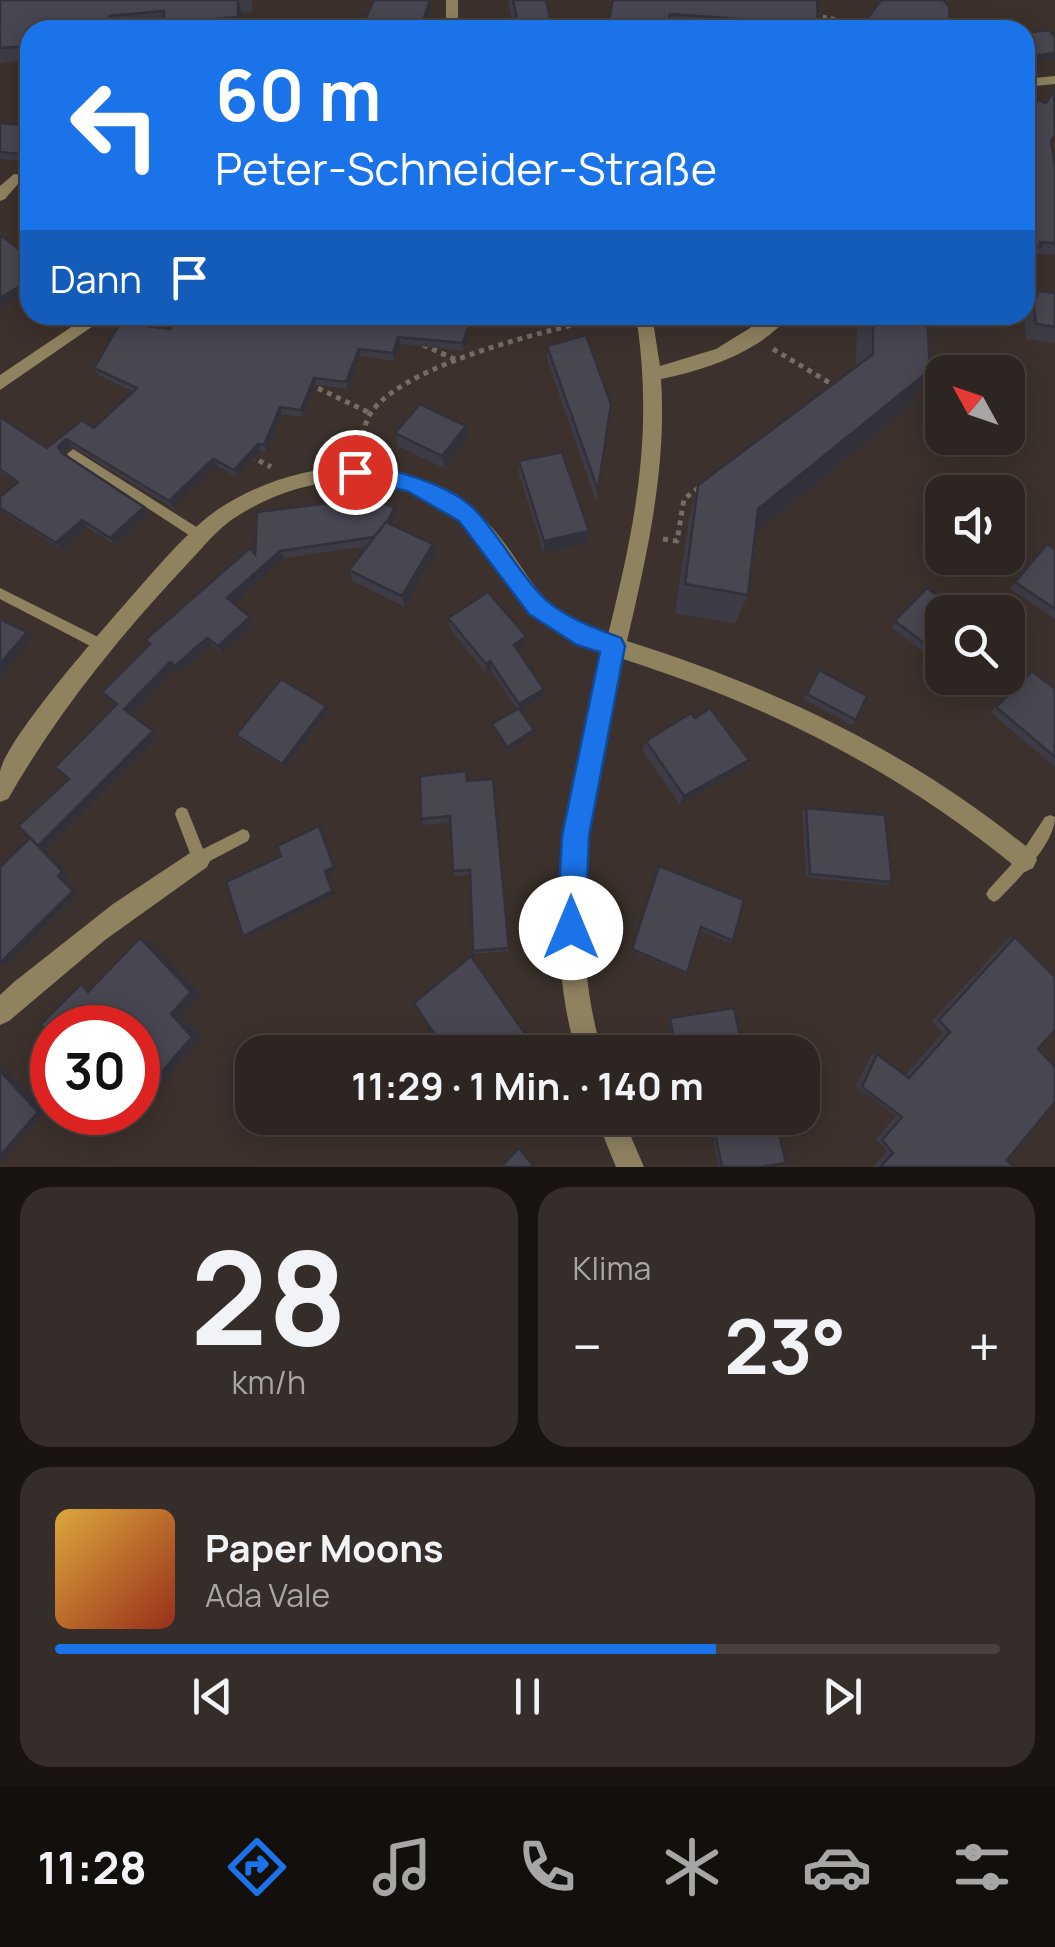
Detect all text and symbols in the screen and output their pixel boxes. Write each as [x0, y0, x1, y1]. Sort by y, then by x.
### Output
text: 60 m [215, 46, 382, 142]
icon: left [50, 60, 180, 190]
text: Peter-Schneider-Straße [215, 137, 717, 199]
icon: arrive [162, 250, 217, 305]
text: Dann [50, 252, 142, 304]
north arrow [925, 355, 1025, 455]
map controls [925, 355, 1025, 695]
pin [313, 430, 398, 515]
icon: arrive [328, 445, 383, 500]
button: sound [925, 475, 1025, 575]
button: search [925, 595, 1025, 695]
position arrow [519, 876, 623, 980]
speed limit sign: 30 [30, 1005, 160, 1135]
text: 11:29 · 1 Min. · 140 m [351, 1059, 704, 1111]
text: 28 [190, 1206, 347, 1384]
text: Klima [573, 1246, 651, 1290]
text: 23° [724, 1294, 846, 1397]
text: − [573, 1308, 602, 1384]
text: + [968, 1308, 1000, 1384]
text: km/h [232, 1360, 306, 1404]
text: Paper Moons [205, 1521, 444, 1573]
text: Ada Vale [205, 1573, 330, 1617]
icon: previous [185, 1669, 240, 1724]
icon: pause [500, 1669, 555, 1724]
icon: next [815, 1669, 870, 1724]
icon: directions [222, 1832, 292, 1902]
icon: music [367, 1832, 437, 1902]
icon: phone [512, 1832, 582, 1902]
icon: climate [657, 1832, 727, 1902]
icon: car [802, 1832, 872, 1902]
icon: filters [947, 1832, 1017, 1902]
text: 11:28 [38, 1836, 147, 1898]

